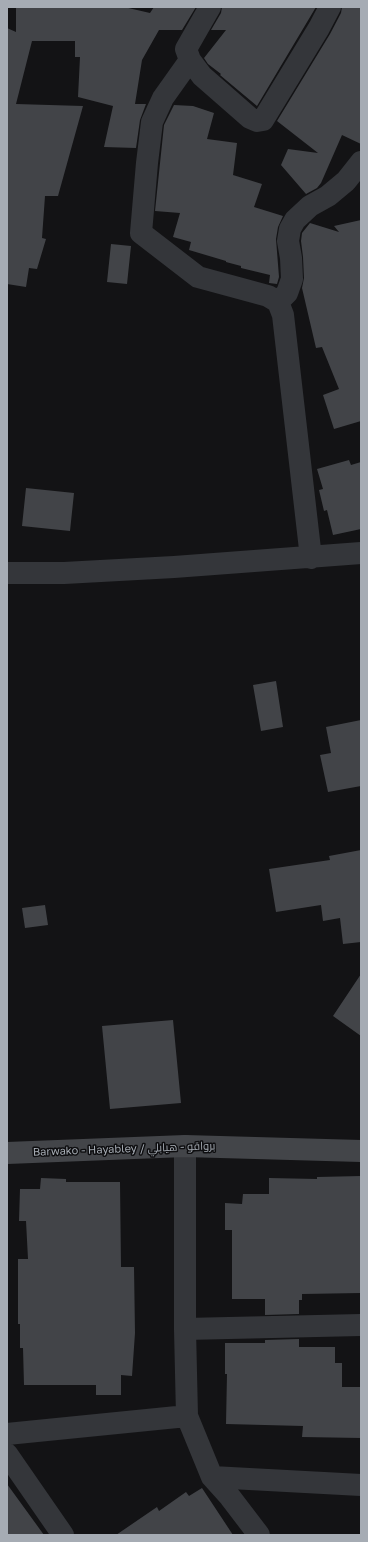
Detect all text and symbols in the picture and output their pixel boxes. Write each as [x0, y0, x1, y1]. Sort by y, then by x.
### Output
street label: Barwako - Hayabley / برواقو - هيابلي [33, 1139, 215, 1159]

